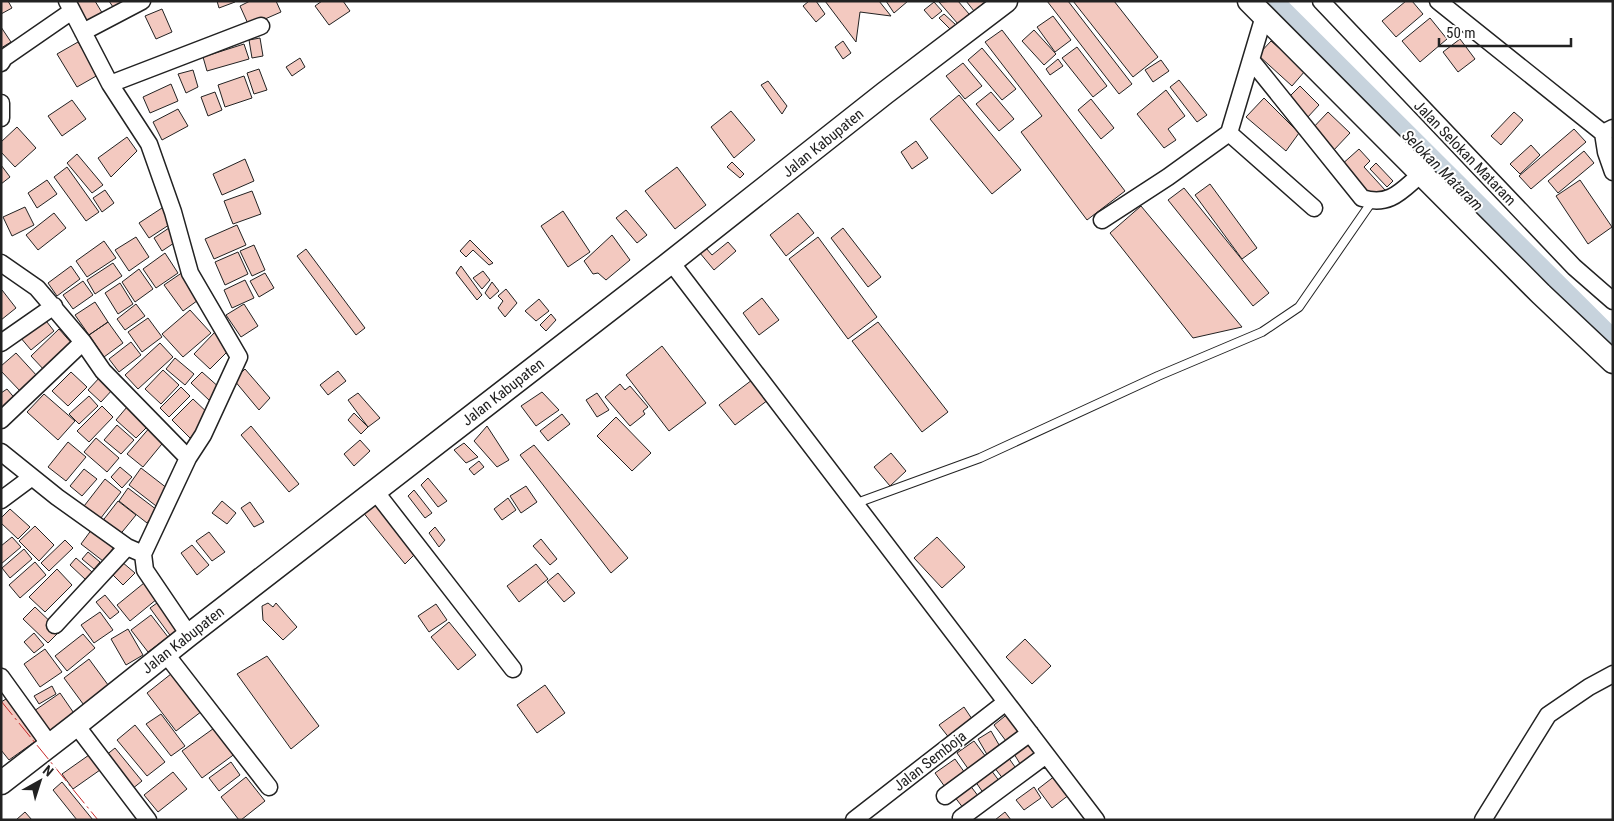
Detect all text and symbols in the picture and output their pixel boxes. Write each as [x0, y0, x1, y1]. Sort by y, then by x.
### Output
scale bar [1439, 15, 1572, 47]
text: 50 m [1446, 24, 1476, 42]
street label: Jalan Selokan Mataram [1410, 97, 1520, 209]
street label: Jalan Kabupaten [779, 105, 867, 181]
water label: Selokan Mataram [1398, 125, 1488, 215]
street label: Jalan Kabupaten [458, 354, 548, 430]
street label: Jalan Kabupaten [138, 602, 228, 678]
street label: Jalan Semboja [890, 727, 970, 795]
north arrow [15, 756, 65, 806]
text: N [40, 762, 57, 780]

